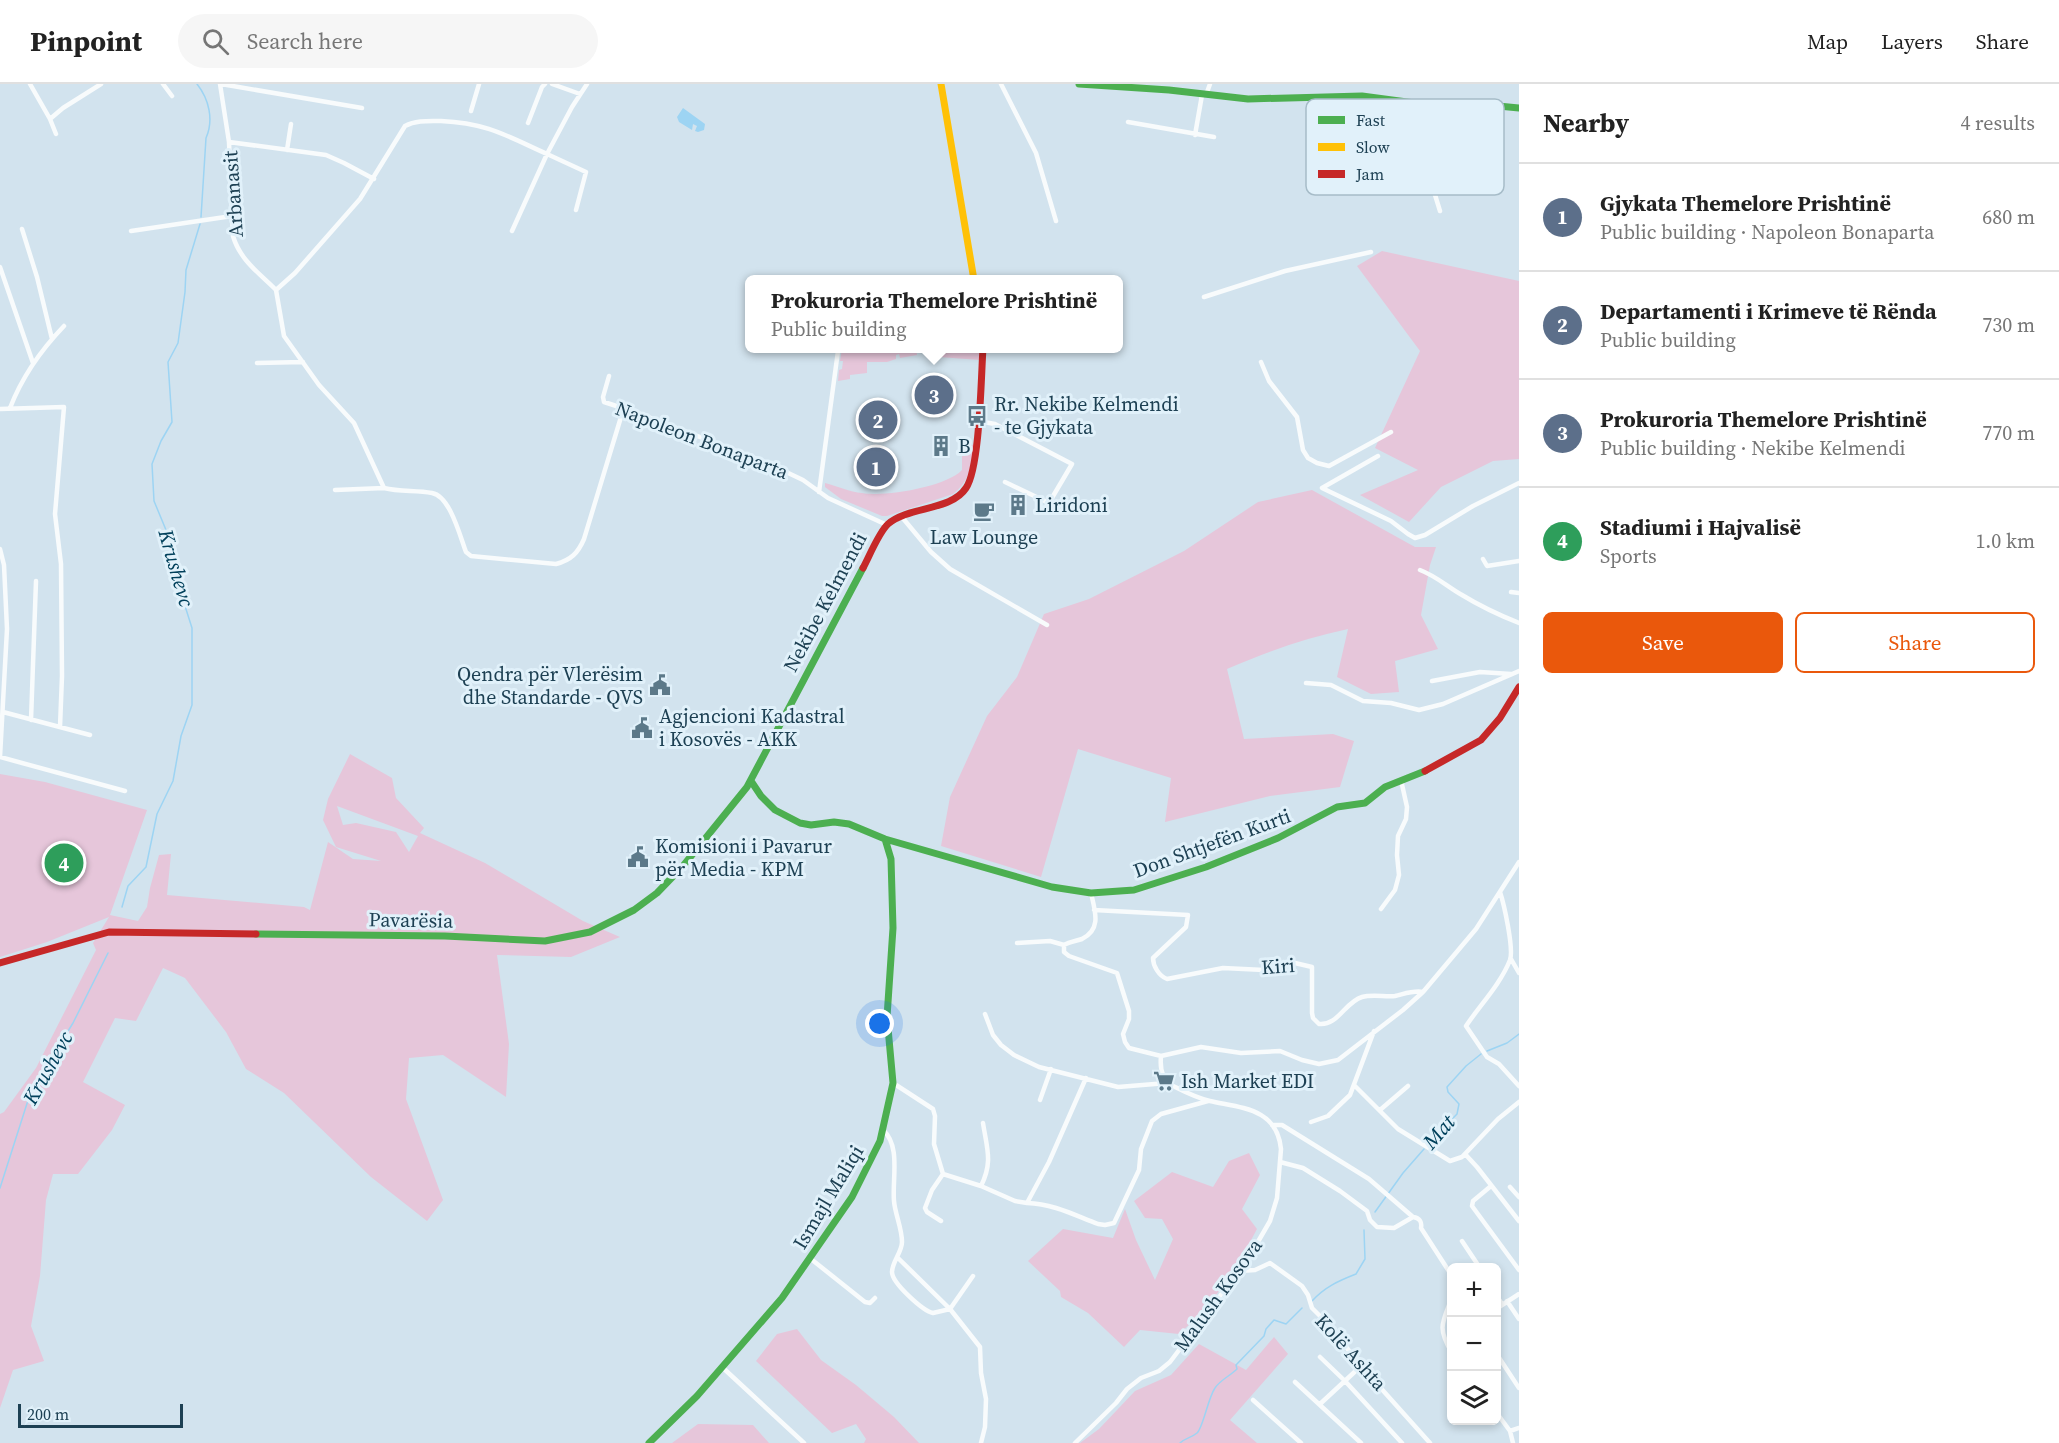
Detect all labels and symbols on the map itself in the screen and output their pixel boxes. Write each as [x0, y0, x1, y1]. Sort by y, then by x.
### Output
legend [1306, 99, 1504, 195]
text: Fast [1356, 109, 1386, 131]
text: Slow [1356, 136, 1391, 158]
street label: Arbanasit [216, 149, 250, 238]
text: Jam [1355, 163, 1384, 185]
pin: 3 [914, 372, 954, 418]
place label: Rr. Nekibe Kelmendi - te Gjykata [994, 390, 1179, 441]
street label: Napoleon Bonaparta [611, 394, 793, 486]
pin: 2 [858, 398, 898, 442]
bus stop icon: Rr. Nekibe Kelmendi - te Gjykata [965, 404, 989, 428]
place label: B [958, 432, 971, 460]
building icon: B [929, 434, 953, 458]
pin: 1 [856, 444, 896, 490]
place label: Liridoni [1035, 491, 1108, 519]
building icon: Liridoni [1006, 493, 1030, 517]
cafe icon: Law Lounge [972, 499, 996, 523]
place label: Law Lounge [930, 523, 1038, 551]
water label: Krushevc [151, 525, 202, 611]
street label: Nekibe Kelmendi [776, 527, 874, 677]
place label: Qendra për Vlerësim dhe Standarde - QVS [457, 660, 643, 711]
public building icon: Qendra për Vlerësim dhe Standarde - QVS [648, 673, 672, 697]
place label: Agjencioni Kadastral i Kosovës - AKK [659, 702, 845, 753]
public building icon: Agjencioni Kadastral i Kosovës - AKK [630, 716, 654, 740]
street label: Don Shtjefën Kurti [1129, 802, 1295, 884]
place label: Komisioni i Pavarur për Media - KPM [655, 832, 832, 883]
pin: 4 [44, 840, 84, 886]
public building icon: Komisioni i Pavarur për Media - KPM [626, 845, 650, 869]
street label: Pavarësia [368, 905, 454, 935]
street label: Kiri [1260, 951, 1296, 981]
your location [865, 1009, 894, 1038]
water label: Krushevc [15, 1026, 80, 1110]
place label: Ish Market EDI [1181, 1067, 1314, 1095]
supermarket icon: Ish Market EDI [1152, 1069, 1176, 1093]
water label: Mat [1415, 1107, 1462, 1156]
street label: Ismajl Maliqi [786, 1140, 870, 1254]
street label: Malush Kosova [1167, 1232, 1269, 1357]
street label: Kolë Ashta [1309, 1307, 1394, 1397]
scale bar [18, 1401, 183, 1428]

